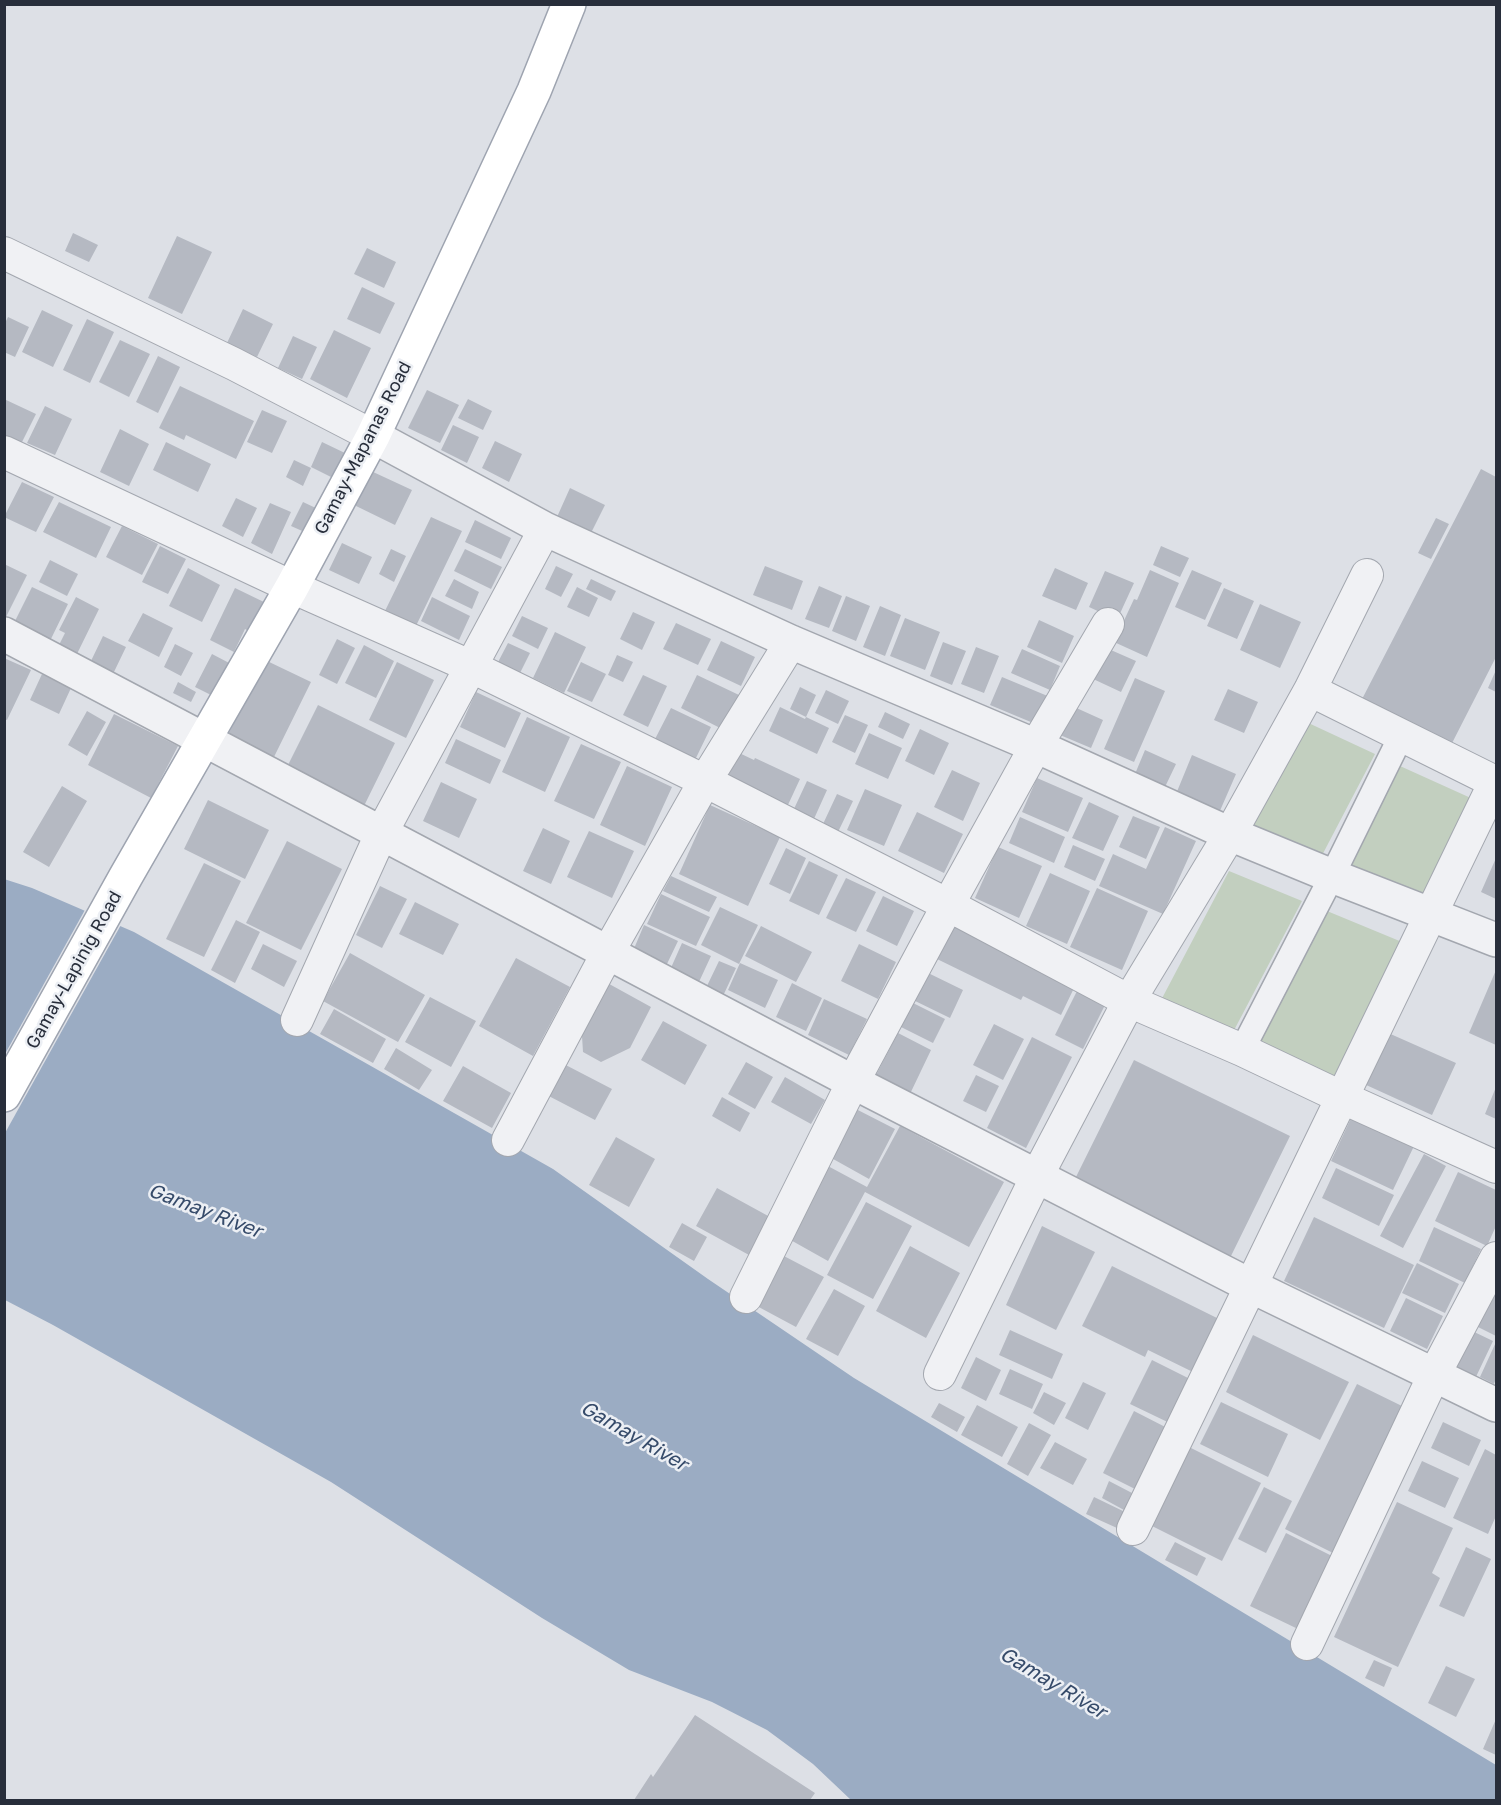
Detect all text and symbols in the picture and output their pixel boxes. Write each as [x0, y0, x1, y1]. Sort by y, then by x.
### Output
street label: Gamay-Mapanas Road [310, 358, 416, 538]
street label: Gamay-Lapinig Road [22, 887, 126, 1053]
water label: Gamay River [145, 1178, 265, 1244]
water label: Gamay River [576, 1396, 692, 1476]
water label: Gamay River [996, 1642, 1110, 1724]

